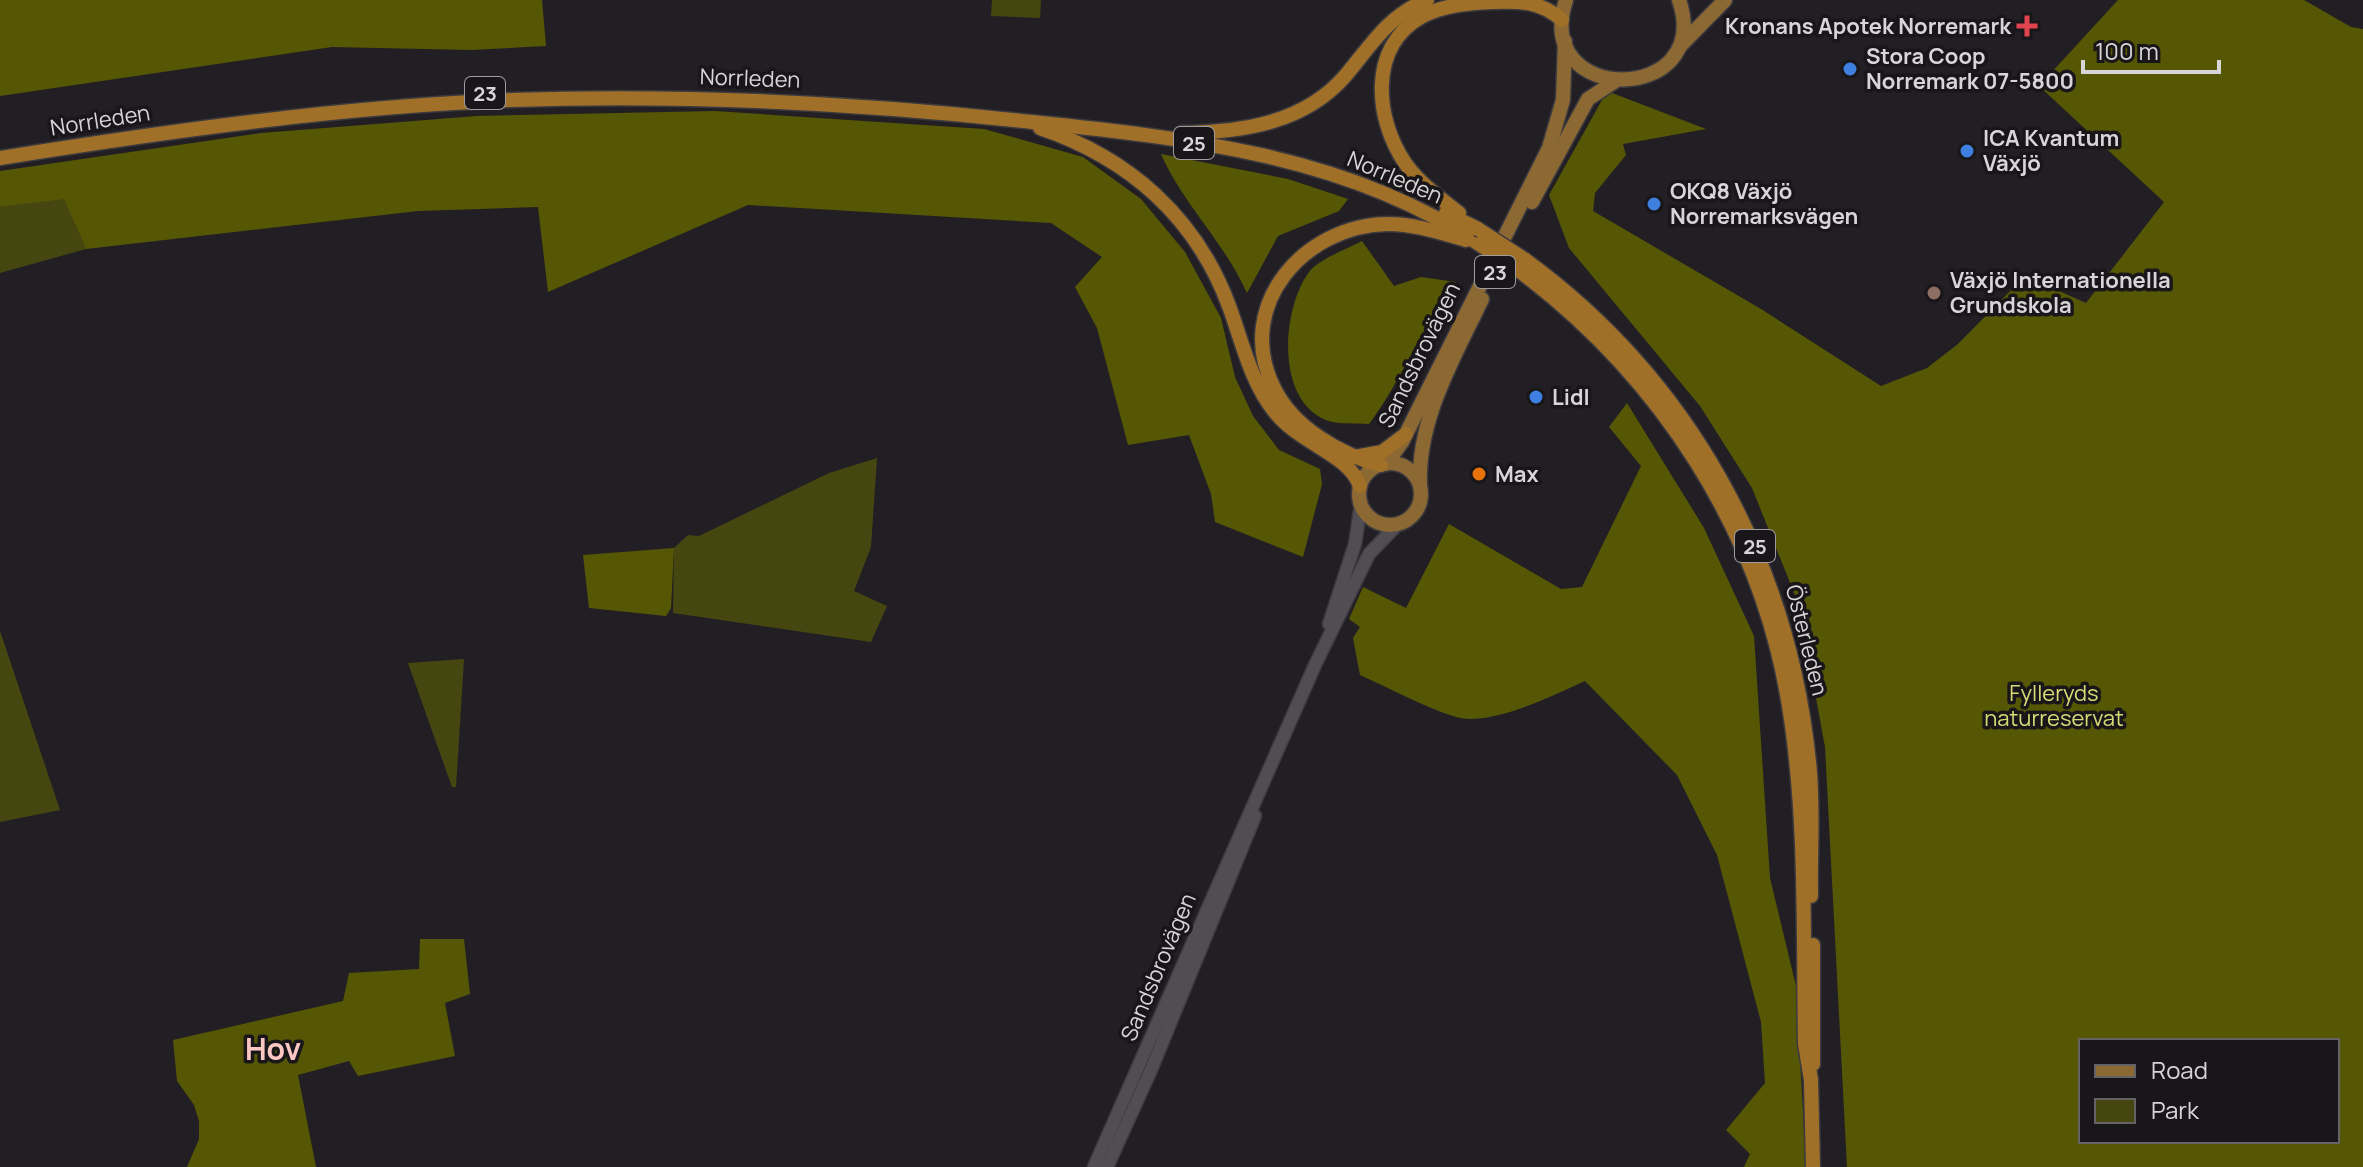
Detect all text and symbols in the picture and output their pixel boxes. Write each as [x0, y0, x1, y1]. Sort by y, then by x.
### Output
place label: Kronans Apotek Norremark [1725, 11, 2012, 41]
marker: Kronans Apotek Norremark [2018, 17, 2036, 35]
scale bar [2083, 24, 2219, 74]
text: 100 m [2095, 34, 2159, 67]
place label: Stora Coop Norremark 07-5800 [1866, 41, 2074, 96]
marker: Stora Coop Norremark 07-5800 [1841, 60, 1859, 78]
street label: Norrleden [699, 61, 801, 95]
road number: 23 [465, 77, 505, 109]
street label: Norrleden [48, 97, 152, 143]
place label: ICA Kvantum Växjö [1983, 123, 2119, 178]
road number: 25 [1174, 127, 1214, 159]
marker: ICA Kvantum Växjö [1958, 142, 1976, 160]
street label: Norrleden [1343, 144, 1447, 210]
place label: OKQ8 Växjö Norremarksvägen [1670, 176, 1858, 231]
marker: OKQ8 Växjö Norremarksvägen [1645, 195, 1663, 213]
road number: 23 [1475, 256, 1515, 288]
place label: Växjö Internationella Grundskola [1950, 265, 2171, 320]
street label: Sandsbrovägen [1371, 277, 1467, 433]
marker: Växjö Internationella Grundskola [1925, 284, 1943, 302]
place label: Lidl [1552, 382, 1590, 412]
marker: Lidl [1527, 388, 1545, 406]
place label: Max [1495, 459, 1539, 489]
marker: Max [1470, 465, 1488, 483]
road number: 25 [1735, 530, 1775, 562]
street label: Österleden [1779, 581, 1835, 699]
park label: Fylleryds naturreservat [1984, 678, 2124, 733]
street label: Sandsbrovägen [1113, 888, 1203, 1046]
district label: Hov [245, 1028, 301, 1069]
legend [2079, 1039, 2339, 1143]
text: Road [2151, 1053, 2208, 1086]
text: Park [2151, 1093, 2200, 1126]

